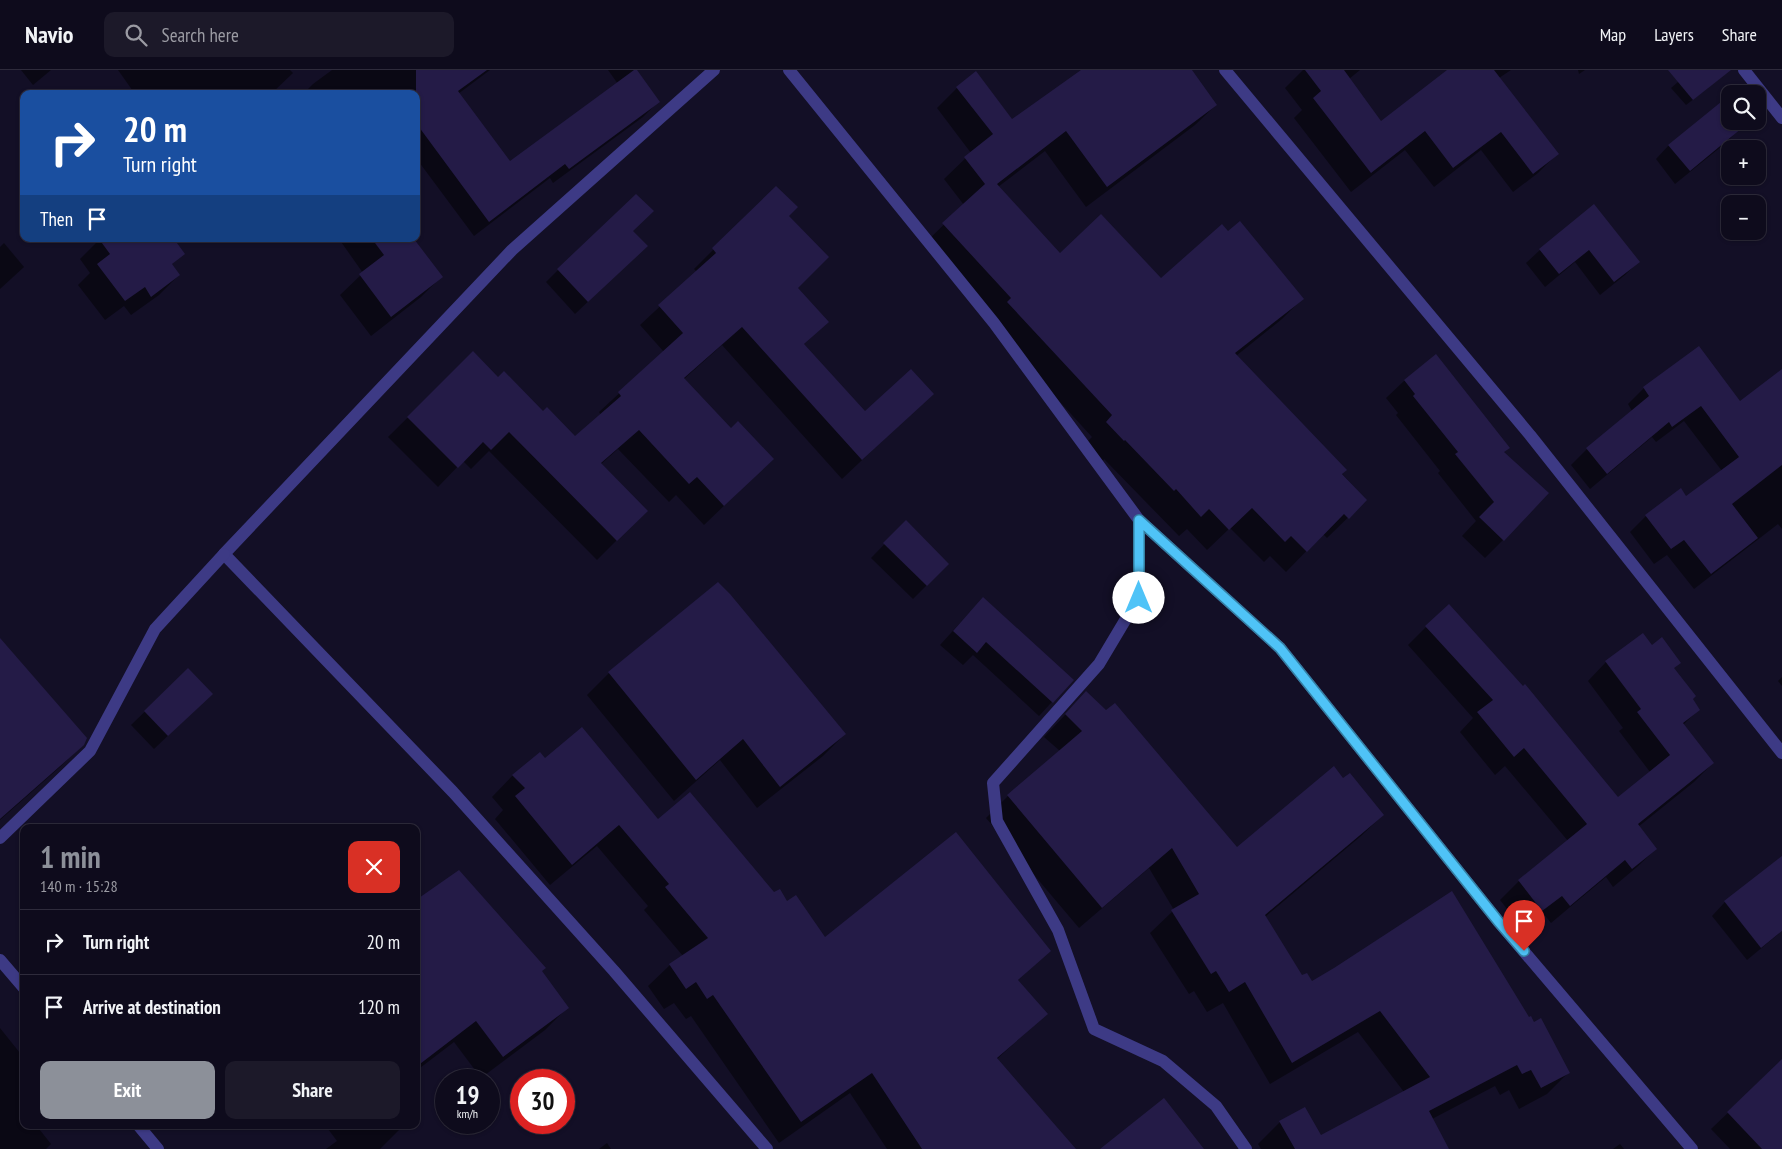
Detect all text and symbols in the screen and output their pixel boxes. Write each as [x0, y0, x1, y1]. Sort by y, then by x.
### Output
search box [104, 12, 454, 57]
text: Navio [25, 19, 74, 50]
icon: search [122, 21, 150, 49]
text: Search here [162, 23, 239, 47]
text: Map [1600, 23, 1626, 46]
text: Layers [1654, 23, 1694, 46]
text: Share [1722, 23, 1757, 46]
map controls [1721, 85, 1766, 240]
button: search [1721, 85, 1766, 130]
text: 20 m [123, 106, 187, 152]
icon: right [40, 110, 105, 175]
button: + [1721, 140, 1766, 185]
text: Turn right [123, 150, 197, 178]
button: − [1721, 195, 1766, 240]
icon: arrive [83, 205, 111, 233]
text: Then [40, 207, 73, 231]
position arrow [1112, 571, 1164, 623]
text: 1 min [40, 837, 101, 876]
button: close [348, 841, 400, 893]
text: 140 m · 15:28 [40, 876, 118, 896]
pin [1503, 900, 1545, 951]
icon: arrive [1510, 907, 1538, 935]
icon: right [40, 928, 68, 956]
text: Turn right [83, 930, 149, 954]
text: 20 m [367, 930, 400, 954]
icon: arrive [40, 993, 68, 1021]
text: Arrive at destination [83, 995, 221, 1019]
text: 120 m [358, 995, 400, 1019]
button: Exit [40, 1061, 215, 1119]
button: Share [225, 1061, 400, 1119]
speed limit sign: 30 [510, 1069, 575, 1134]
text: 19 [456, 1079, 479, 1111]
text: km/h [457, 1106, 478, 1121]

